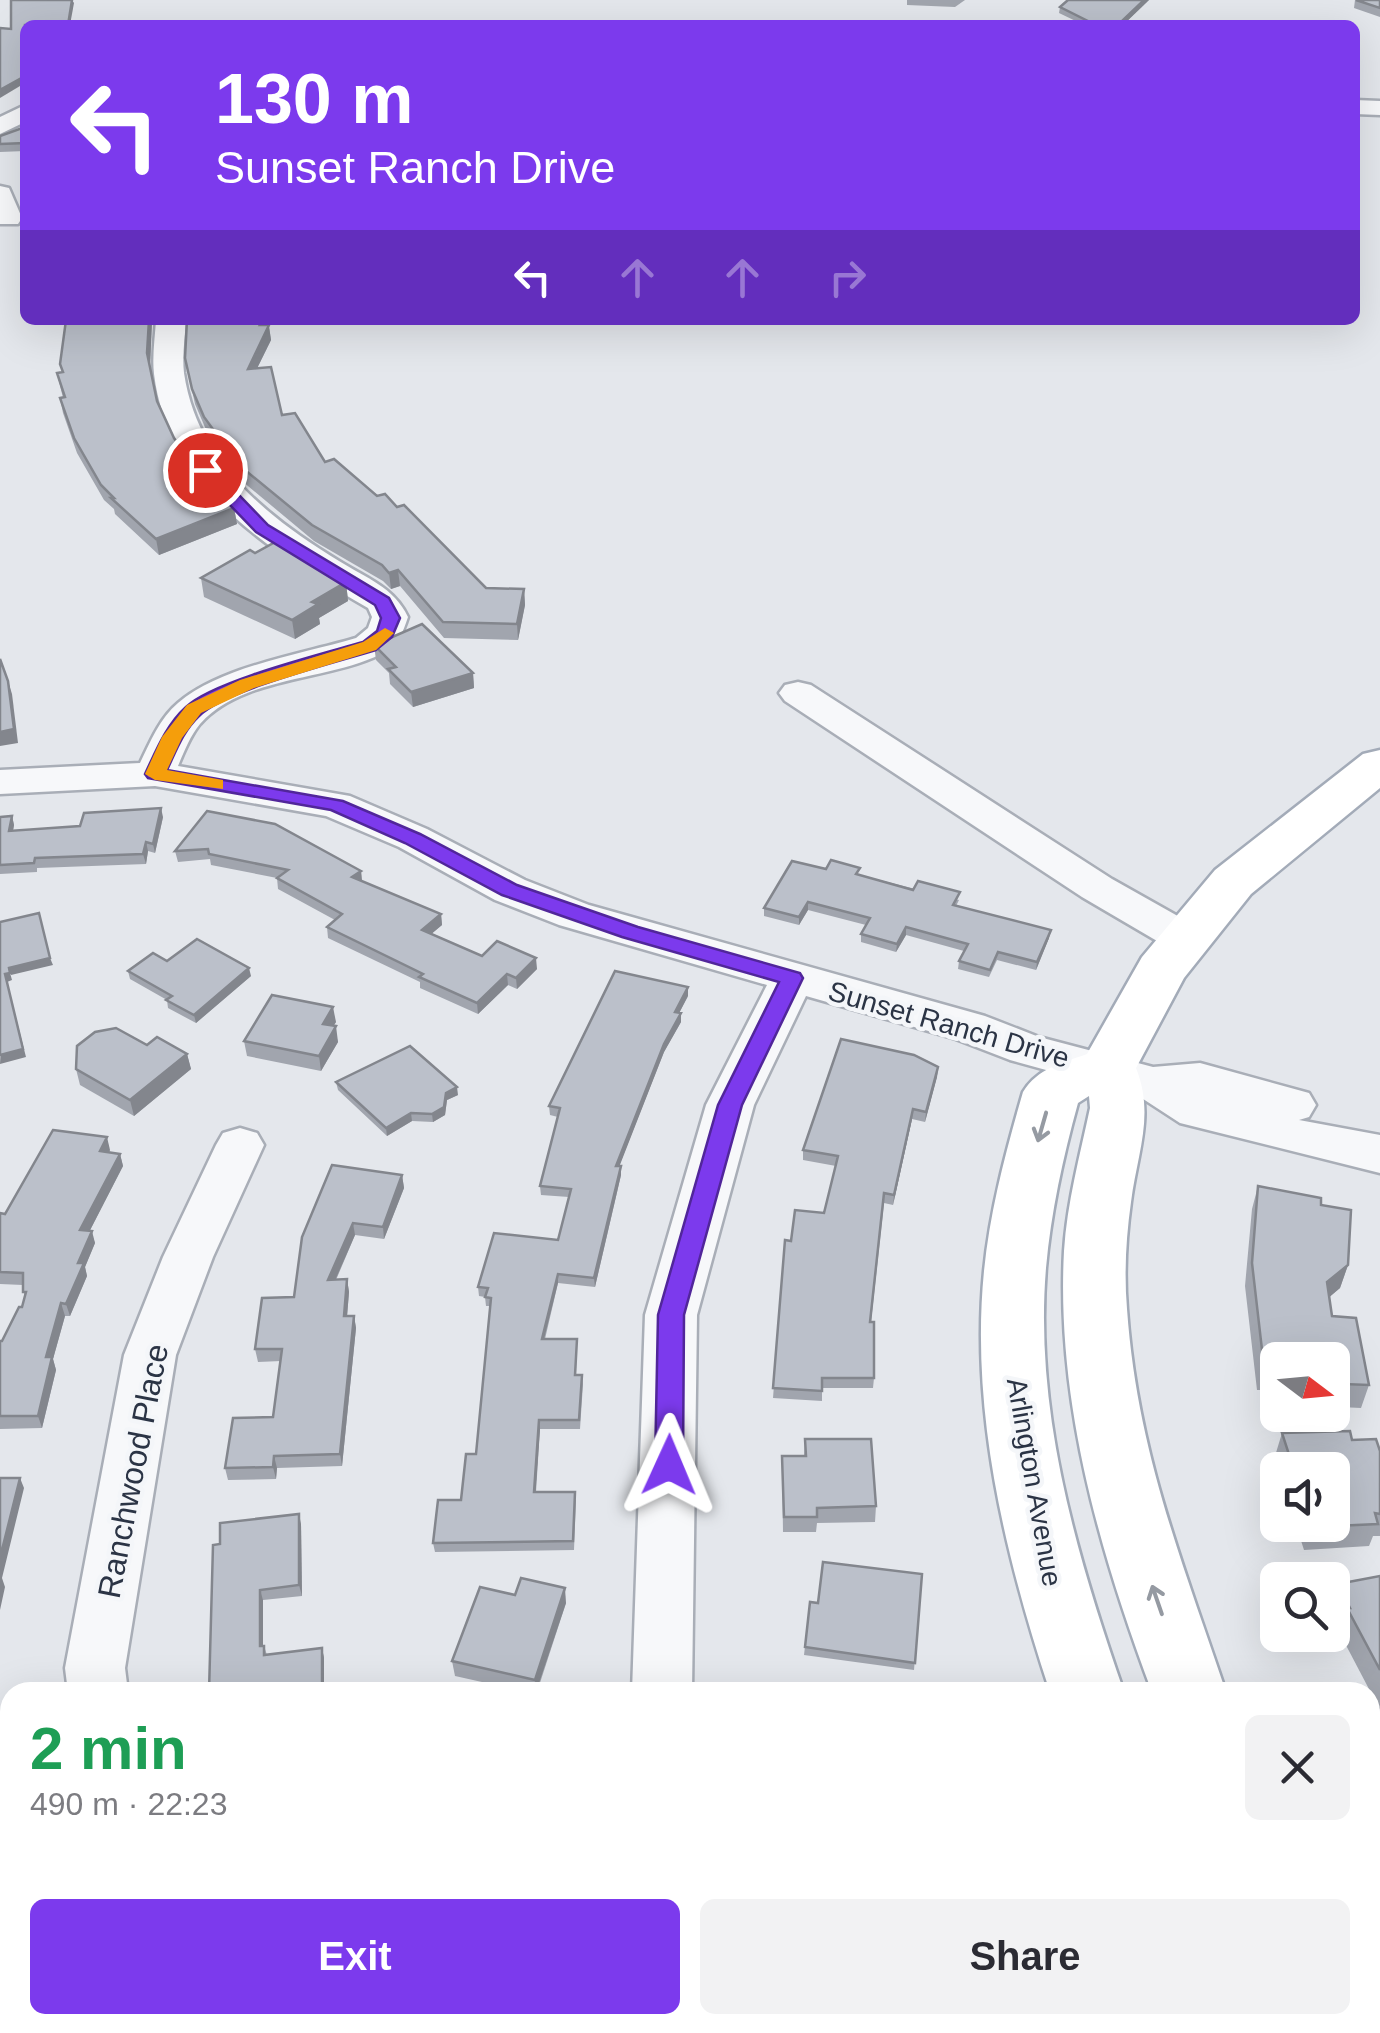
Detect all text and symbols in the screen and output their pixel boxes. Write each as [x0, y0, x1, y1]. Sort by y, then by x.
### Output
icon: left [50, 60, 180, 190]
text: 130 m [215, 60, 413, 138]
text: Sunset Ranch Drive [215, 142, 615, 193]
icon: left [505, 250, 560, 305]
icon: ahead [610, 250, 665, 305]
icon: ahead [715, 250, 770, 305]
icon: right [820, 250, 875, 305]
pin [163, 428, 248, 513]
icon: arrive [178, 443, 233, 498]
street label: Sunset Ranch Drive [825, 975, 1073, 1074]
one-way arrow [1032, 1111, 1050, 1142]
street label: Ranchwood Place [91, 1341, 175, 1601]
north arrow [1260, 1342, 1350, 1432]
map controls [1260, 1342, 1350, 1652]
street label: Arlington Avenue [1001, 1375, 1068, 1589]
position arrow [617, 1413, 721, 1517]
button: sound [1260, 1452, 1350, 1542]
button: search [1260, 1562, 1350, 1652]
one-way arrow [1147, 1585, 1165, 1617]
text: 2 min [30, 1715, 187, 1782]
button: close [1245, 1715, 1350, 1820]
text: 490 m · 22:23 [30, 1786, 227, 1822]
button: Exit [30, 1899, 680, 2014]
button: Share [700, 1899, 1350, 2014]

